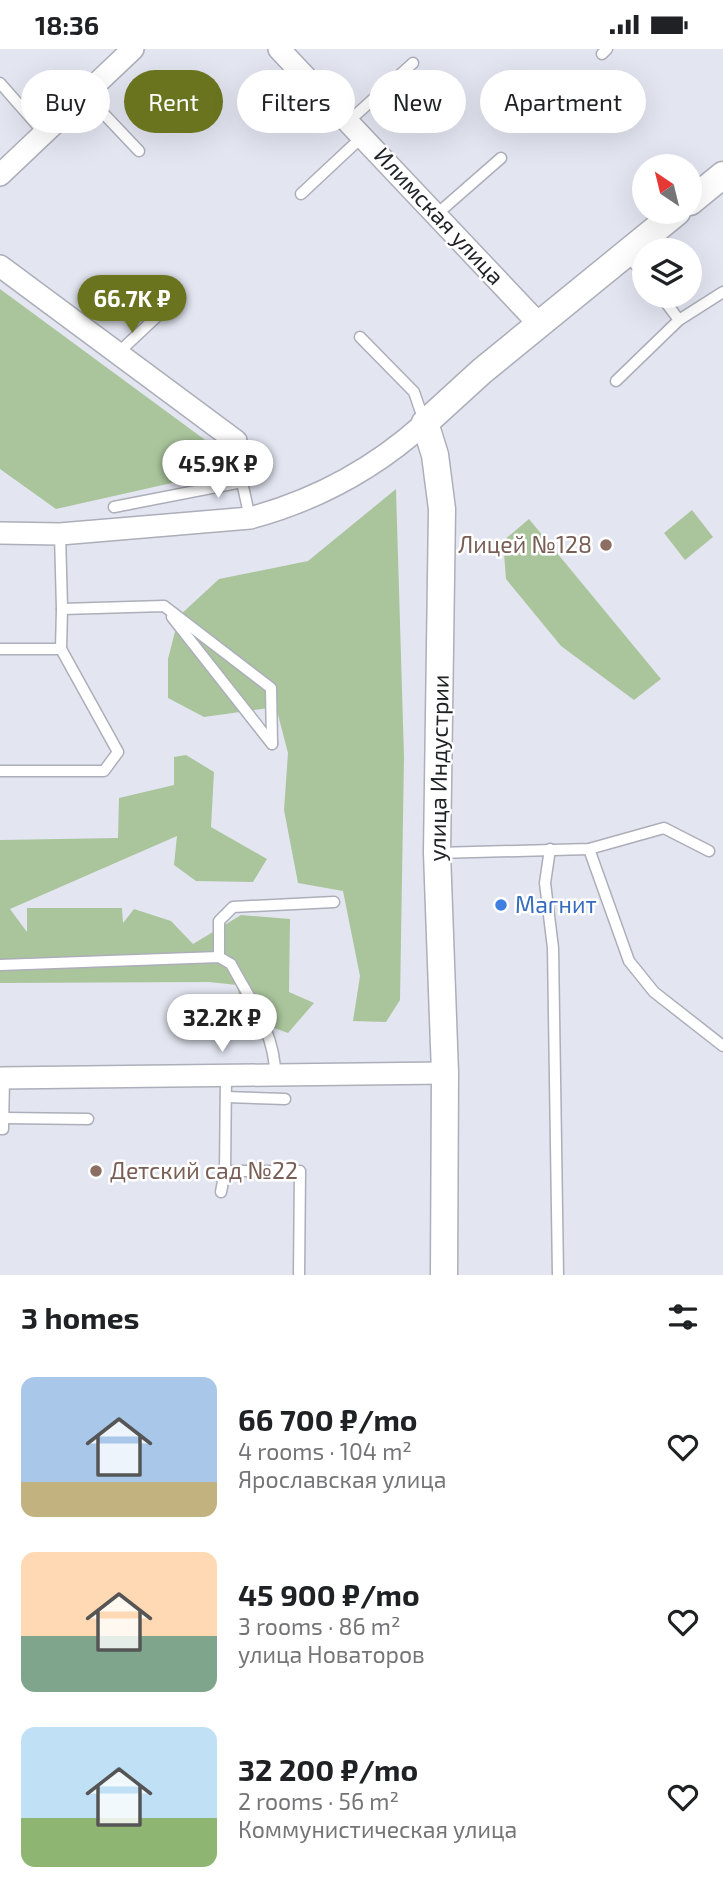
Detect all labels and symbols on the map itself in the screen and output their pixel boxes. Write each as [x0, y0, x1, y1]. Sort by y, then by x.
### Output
street label: Илимская улица [368, 141, 511, 291]
north arrow [632, 154, 702, 224]
pin: 66.7K ₽ [67, 275, 197, 335]
pin: 45.9K ₽ [153, 441, 283, 500]
place label: Лицей №128 [458, 530, 592, 558]
marker: Лицей №128 [598, 537, 614, 553]
street label: улица Индустрии [422, 674, 455, 862]
place label: Магнит [515, 890, 597, 918]
marker: Магнит [493, 897, 509, 913]
pin: 32.2K ₽ [157, 995, 287, 1054]
place label: Детский сад №22 [110, 1156, 298, 1184]
marker: Детский сад №22 [88, 1163, 104, 1179]

